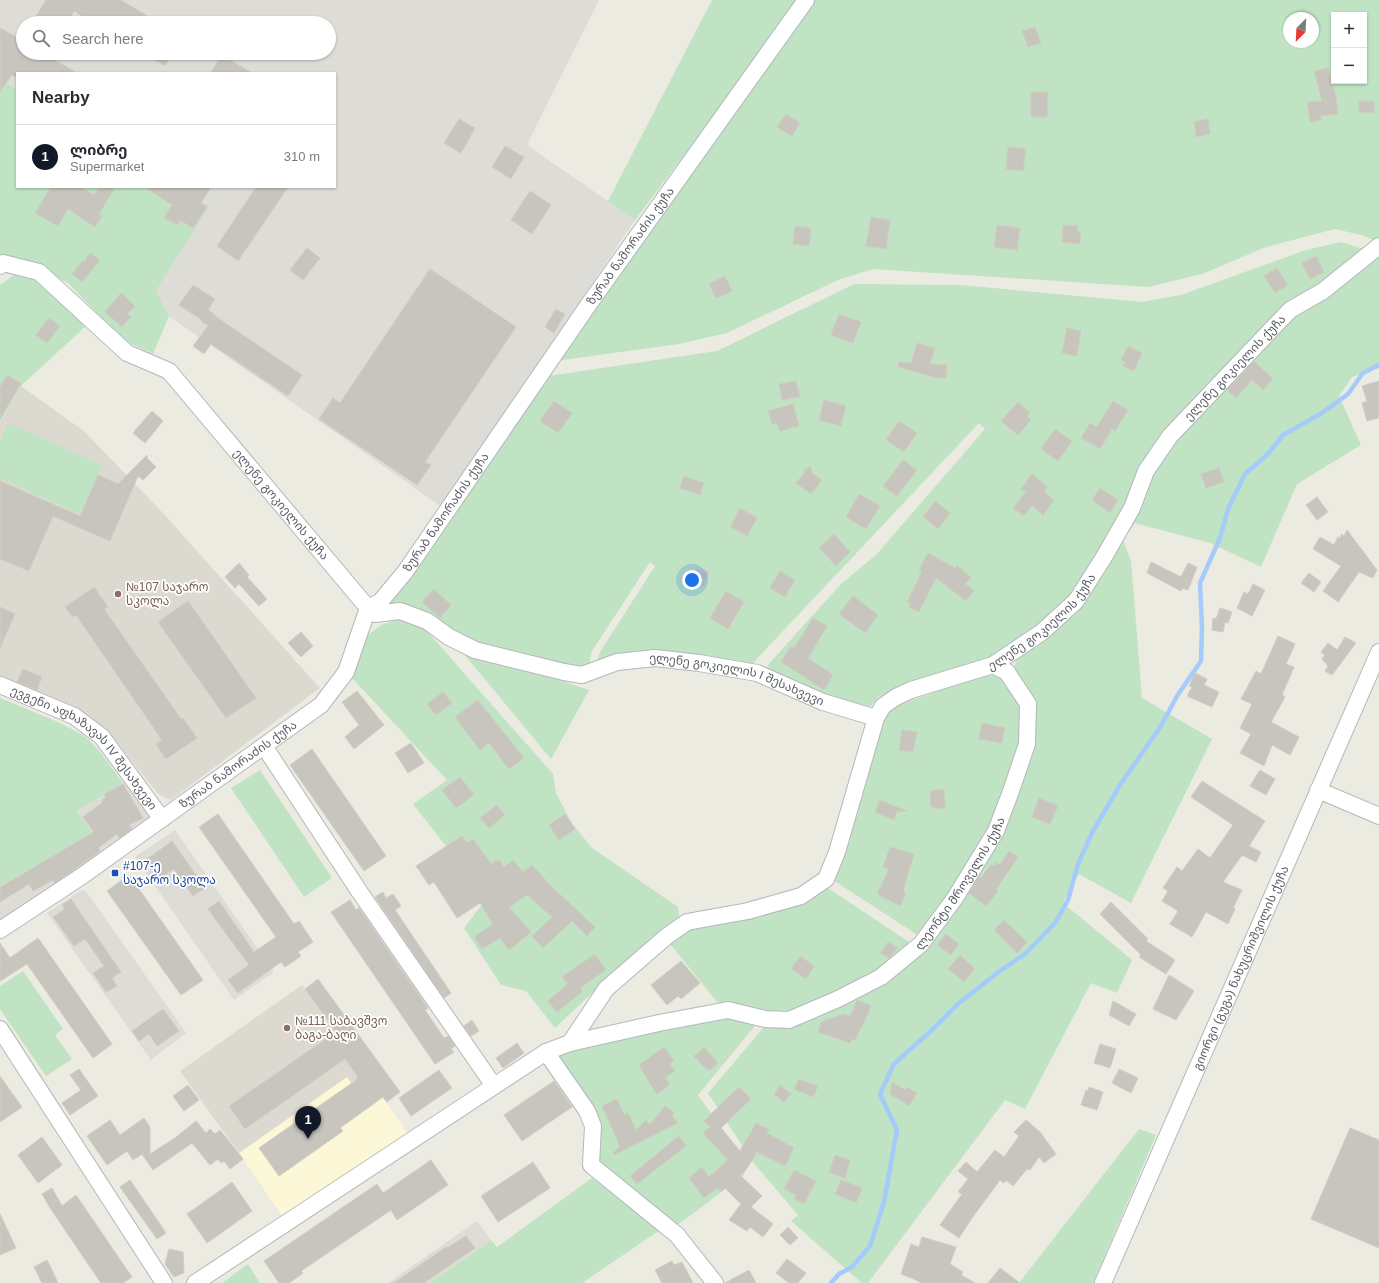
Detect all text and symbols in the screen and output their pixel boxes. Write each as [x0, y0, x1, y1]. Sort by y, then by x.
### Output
north arrow [1283, 12, 1319, 48]
map controls [1331, 12, 1367, 84]
button: + [1331, 12, 1367, 48]
search box [16, 16, 336, 60]
icon: search [30, 27, 52, 49]
text: Search here [62, 30, 144, 47]
button: − [1331, 48, 1367, 84]
text: Nearby [32, 88, 90, 107]
text: ლიბრე [70, 141, 127, 158]
text: 1 [41, 149, 49, 164]
text: 310 m [284, 149, 320, 164]
text: Supermarket [70, 159, 144, 174]
street label: ზურაბ ნამორაძის ქუჩა [584, 184, 677, 307]
street label: ელენე გოკიელის ქუჩა [1182, 312, 1288, 423]
street label: ელენე გოკიელის ქუჩა [231, 446, 332, 563]
street label: ზურაბ ნამორაძის ქუჩა [400, 450, 492, 574]
your location [682, 570, 702, 590]
street label: ელენე გოკიელის ქუჩა [987, 571, 1099, 673]
place label: №107 საჯარო სკოლა [126, 580, 208, 609]
marker: №107 საჯარო სკოლა [113, 589, 123, 599]
street label: ელენე გოკიელის I შესახვევი [648, 651, 826, 709]
street label: ევგენი აფხაზავას IV შესახვევი [9, 683, 160, 813]
street label: ზურაბ ნამორაძის ქუჩა [177, 718, 299, 811]
street label: ლეონტი მროველის ქუჩა [912, 815, 1008, 953]
place label: #107-ე საჯარო სკოლა [123, 859, 216, 888]
street label: გიორგი (გუგა) ნახუცრიშვილის ქუჩა [1190, 864, 1292, 1072]
marker: #107-ე საჯარო სკოლა [110, 868, 120, 878]
place label: №111 საბავშვო ბაგა-ბაღი [295, 1014, 387, 1043]
marker: №111 საბავშვო ბაგა-ბაღი [282, 1023, 292, 1033]
pin: 1 [295, 1106, 321, 1139]

